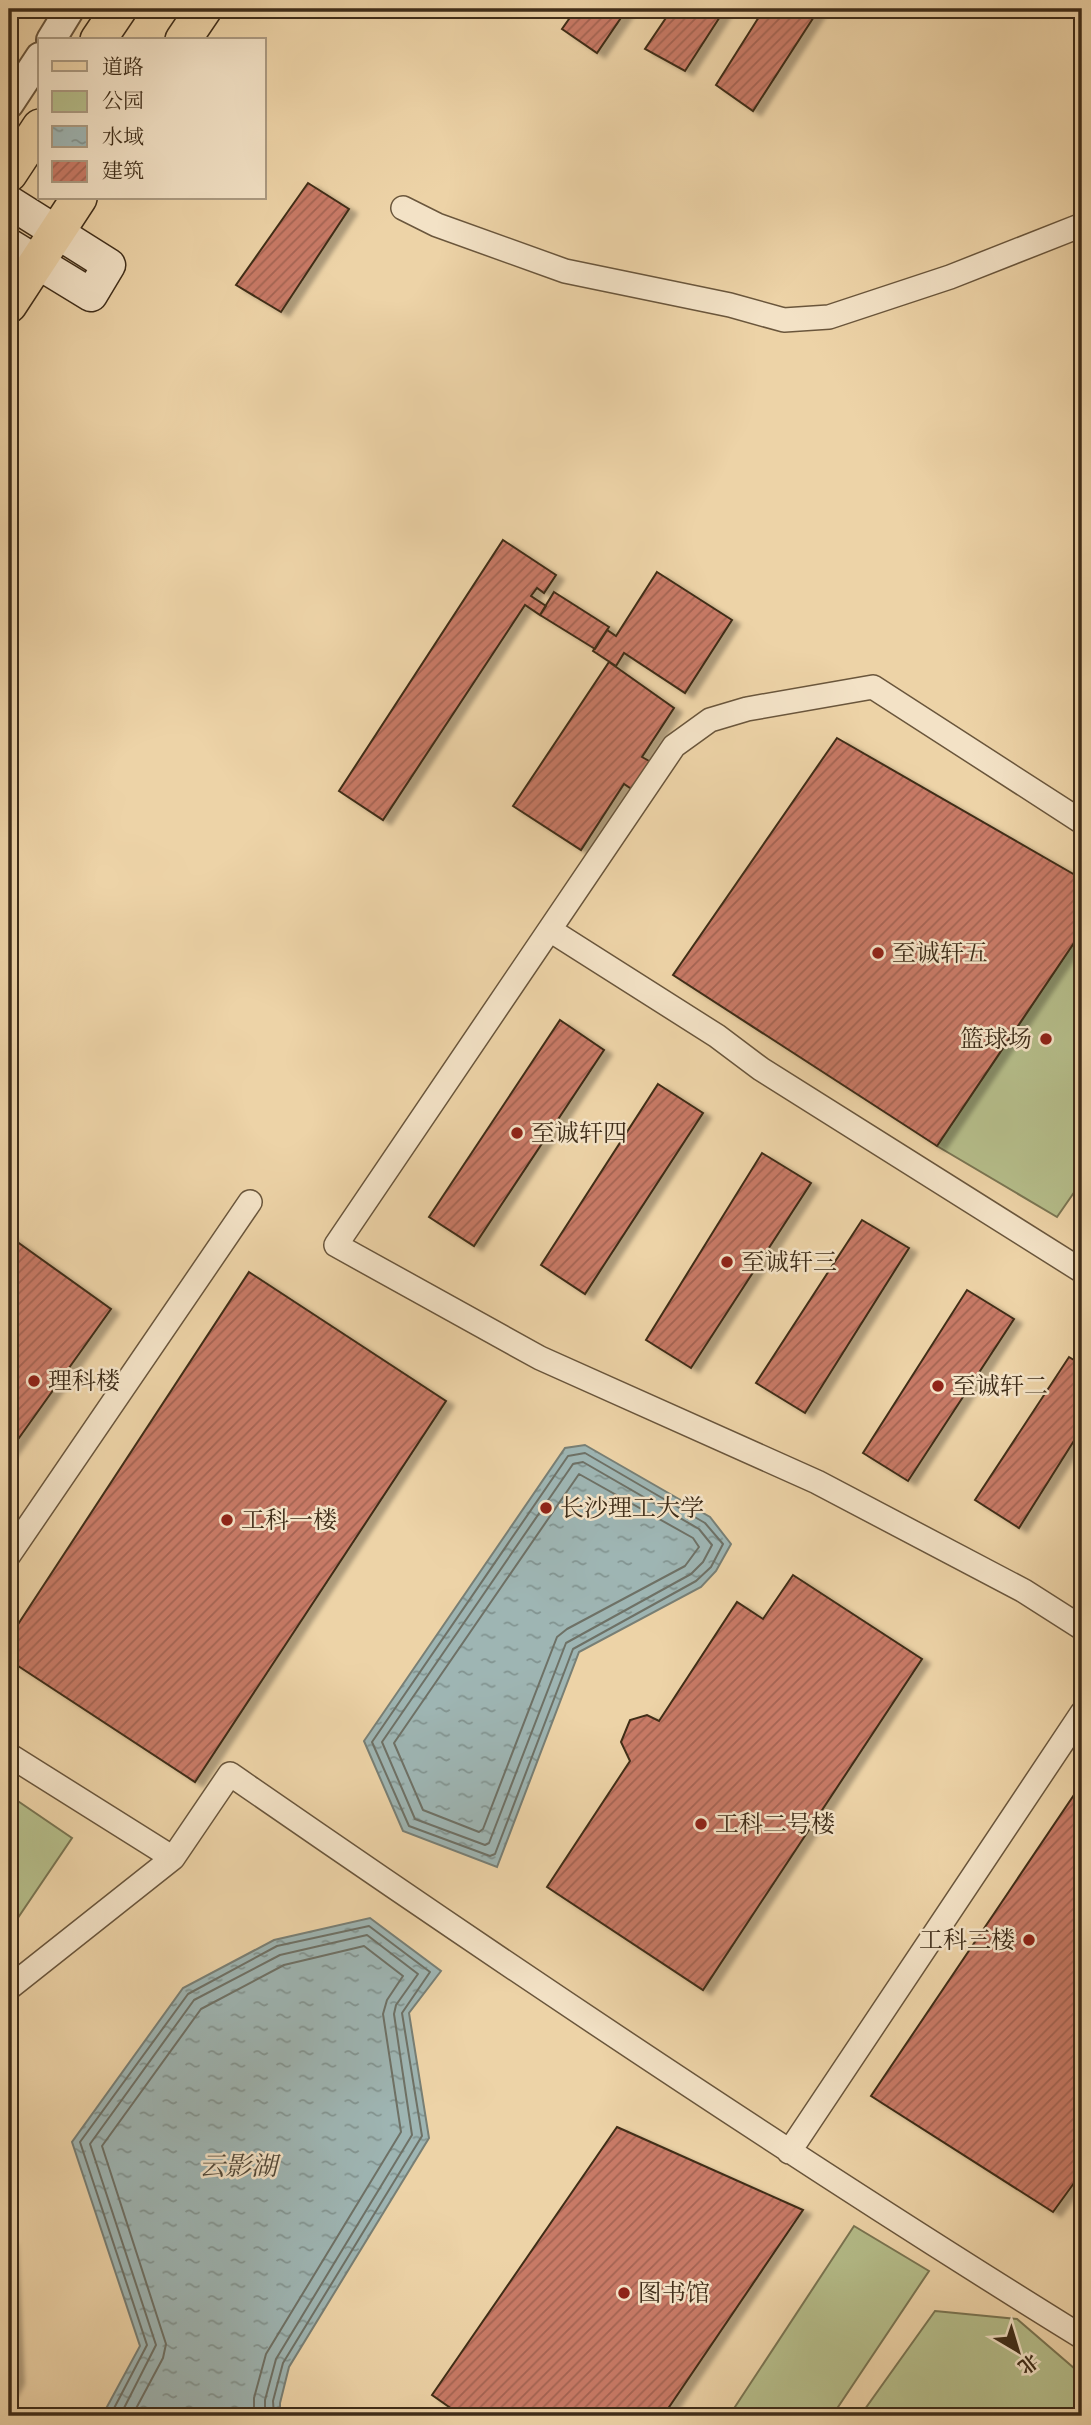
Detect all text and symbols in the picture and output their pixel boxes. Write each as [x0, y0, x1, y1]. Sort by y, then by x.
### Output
legend [38, 38, 266, 200]
text: 道路 [102, 54, 144, 80]
text: 公园 [102, 88, 144, 114]
text: 水域 [102, 124, 144, 150]
text: 建筑 [102, 158, 144, 184]
place label: 至诚轩五 [892, 938, 988, 968]
marker: 至诚轩五 [870, 945, 886, 961]
place label: 篮球场 [960, 1024, 1032, 1054]
marker: 篮球场 [1038, 1031, 1054, 1047]
place label: 至诚轩四 [531, 1118, 627, 1148]
marker: 至诚轩四 [509, 1125, 525, 1141]
place label: 至诚轩三 [741, 1247, 837, 1277]
marker: 至诚轩三 [719, 1254, 735, 1270]
place label: 理科楼 [48, 1366, 120, 1396]
place label: 至诚轩二 [952, 1371, 1048, 1401]
marker: 理科楼 [26, 1373, 42, 1389]
marker: 至诚轩二 [930, 1378, 946, 1394]
place label: 长沙理工大学 [560, 1493, 704, 1523]
marker: 长沙理工大学 [538, 1500, 554, 1516]
place label: 工科一楼 [241, 1505, 337, 1535]
marker: 工科一楼 [219, 1512, 235, 1528]
place label: 工科二号楼 [715, 1809, 835, 1839]
marker: 工科二号楼 [693, 1816, 709, 1832]
place label: 工科三楼 [919, 1925, 1015, 1955]
marker: 工科三楼 [1021, 1932, 1037, 1948]
water label: 云影湖 [199, 2150, 281, 2182]
place label: 图书馆 [638, 2278, 710, 2308]
marker: 图书馆 [616, 2285, 632, 2301]
north arrow [982, 2316, 1052, 2386]
text: 北 [1014, 2349, 1043, 2379]

